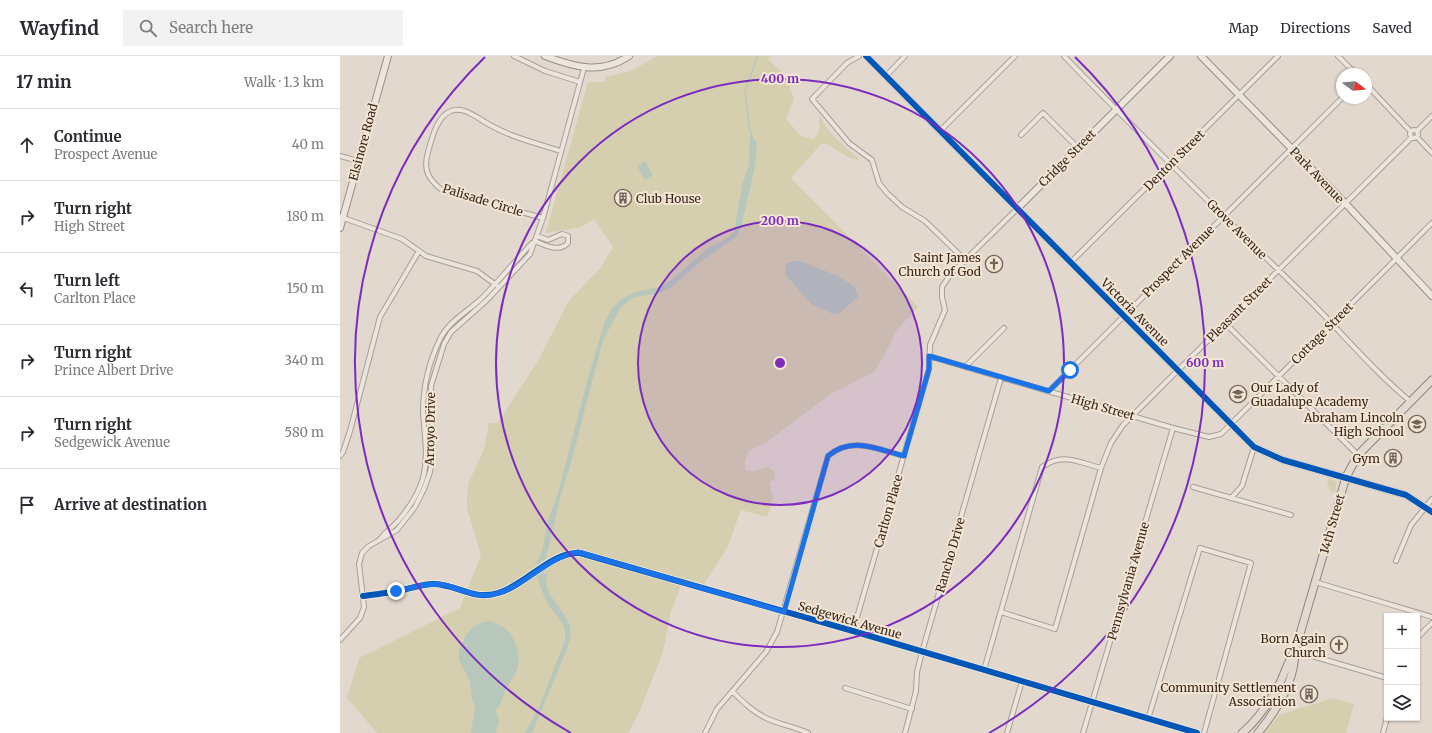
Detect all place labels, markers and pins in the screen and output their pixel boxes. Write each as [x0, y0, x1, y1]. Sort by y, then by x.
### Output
building icon: Club House [613, 188, 633, 208]
place label: Club House [636, 191, 701, 206]
place label: Saint James Church of God [899, 250, 981, 279]
church icon: Saint James Church of God [984, 254, 1004, 274]
centre of rings [773, 356, 787, 370]
place label: Our Lady of Guadalupe Academy [1251, 380, 1368, 409]
school or university icon: Our Lady of Guadalupe Academy [1228, 384, 1248, 404]
place label: Abraham Lincoln High School [1303, 410, 1404, 439]
school or university icon: Abraham Lincoln High School [1407, 414, 1427, 434]
building icon: Gym [1383, 448, 1403, 468]
place label: Gym [1353, 451, 1380, 466]
place label: Born Again Church [1261, 631, 1326, 660]
church icon: Born Again Church [1329, 635, 1349, 655]
place label: Community Settlement Association [1160, 680, 1296, 709]
building icon: Community Settlement Association [1299, 684, 1319, 704]

